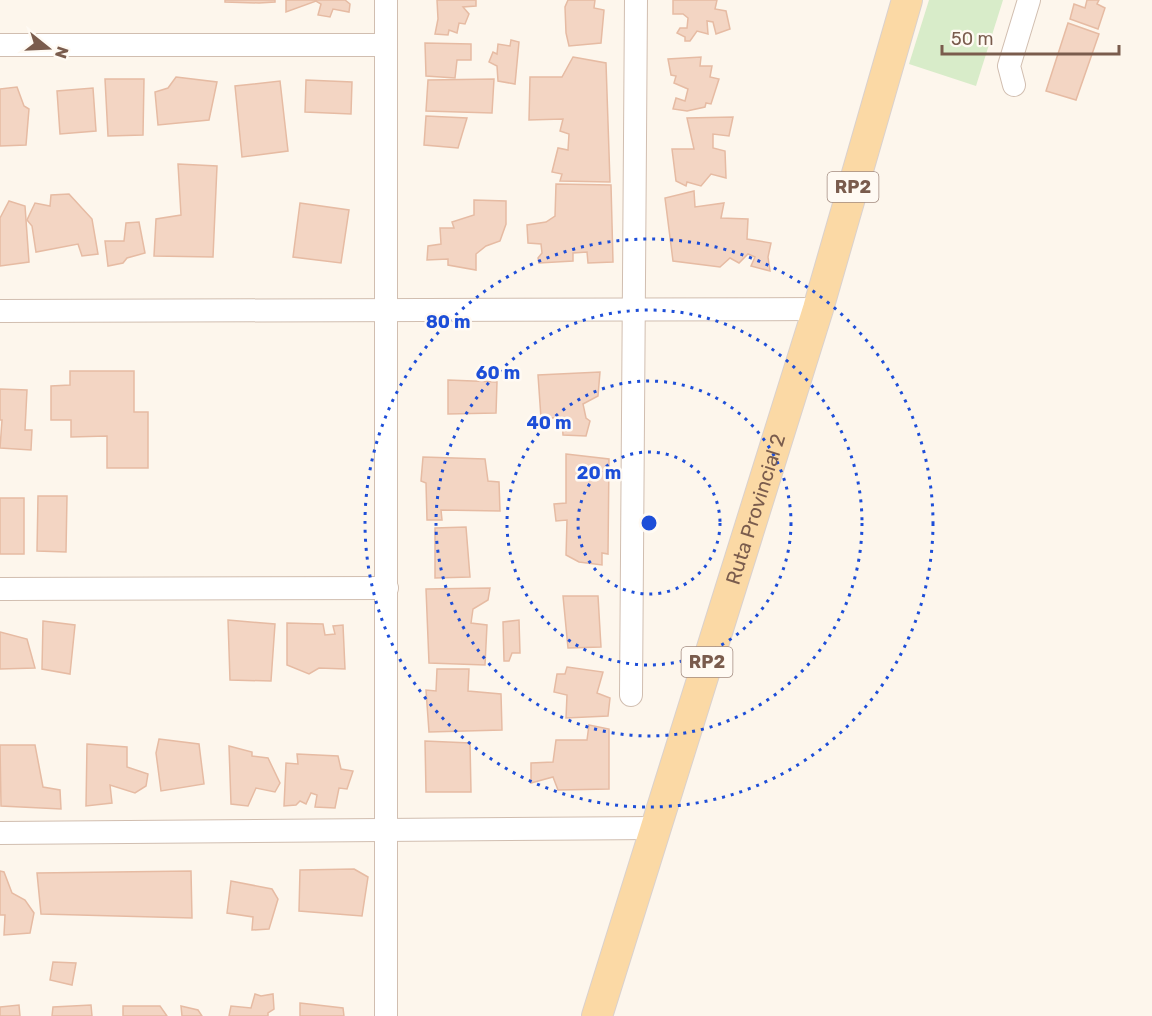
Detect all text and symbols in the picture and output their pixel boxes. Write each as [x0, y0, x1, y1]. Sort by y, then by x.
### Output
north arrow [18, 18, 78, 78]
scale bar [942, 18, 1119, 56]
text: 50 m [951, 28, 994, 50]
text: N [51, 44, 73, 61]
road number: RP2 [828, 172, 878, 202]
text: 80 m [426, 311, 470, 333]
text: 60 m [476, 362, 520, 384]
text: 40 m [527, 412, 571, 434]
street label: Ruta Provincial 2 [721, 431, 790, 588]
text: 20 m [577, 462, 621, 484]
centre of rings [639, 513, 659, 533]
road number: RP2 [682, 647, 732, 677]

